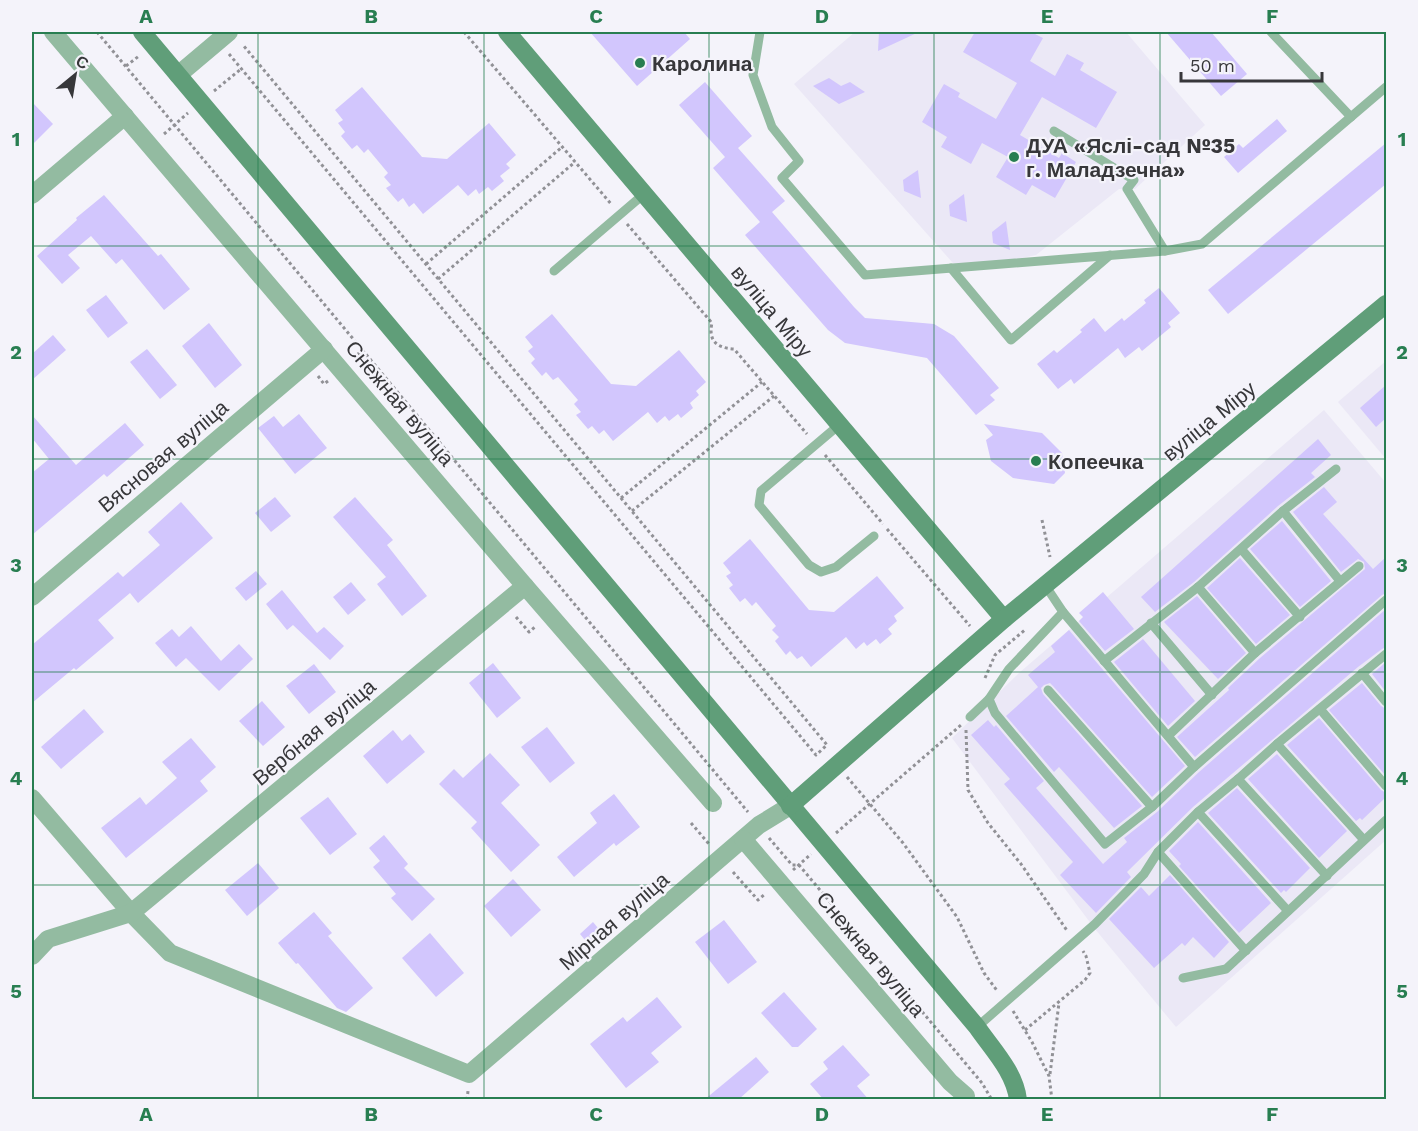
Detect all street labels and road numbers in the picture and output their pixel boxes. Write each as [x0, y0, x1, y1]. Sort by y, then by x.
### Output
street label: вуліца Міру [726, 260, 818, 363]
street label: Снежная вуліца [340, 335, 460, 471]
street label: вуліца Міру [1157, 376, 1261, 466]
street label: Вясновая вуліца [93, 394, 233, 517]
street label: Вербная вуліца [248, 673, 381, 791]
street label: Мірная вуліца [554, 866, 674, 975]
street label: Снежная вуліца [811, 886, 931, 1022]

